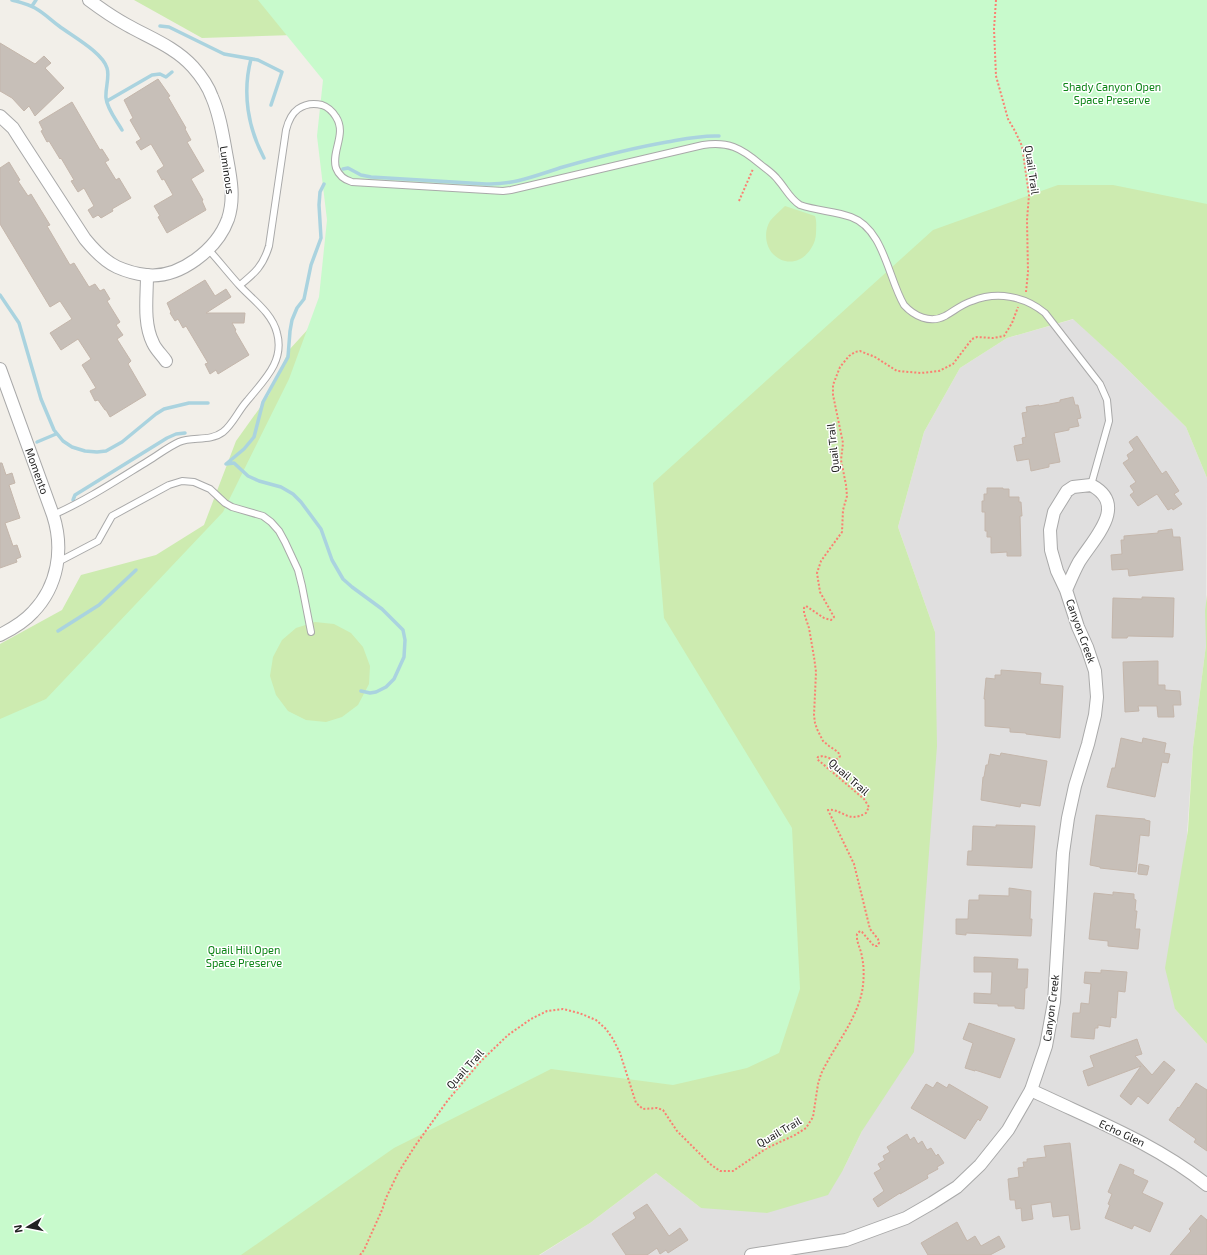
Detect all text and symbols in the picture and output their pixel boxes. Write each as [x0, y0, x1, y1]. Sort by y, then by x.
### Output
park label: Shady Canyon Open Space Preserve [1063, 80, 1161, 106]
street label: Luminous [218, 145, 237, 195]
street label: Quail Trail [1022, 145, 1042, 196]
street label: Quail Trail [823, 422, 843, 473]
street label: Momento [23, 446, 52, 496]
street label: Canyon Creek [1064, 597, 1099, 665]
street label: Quail Trail [826, 756, 873, 799]
park label: Quail Hill Open Space Preserve [206, 943, 282, 969]
street label: Canyon Creek [1040, 973, 1061, 1042]
street label: Quail Trail [443, 1045, 487, 1092]
street label: Quail Trail [754, 1113, 805, 1150]
street label: Echo Glen [1097, 1116, 1147, 1149]
north arrow [8, 1207, 48, 1247]
text: N [11, 1224, 25, 1234]

